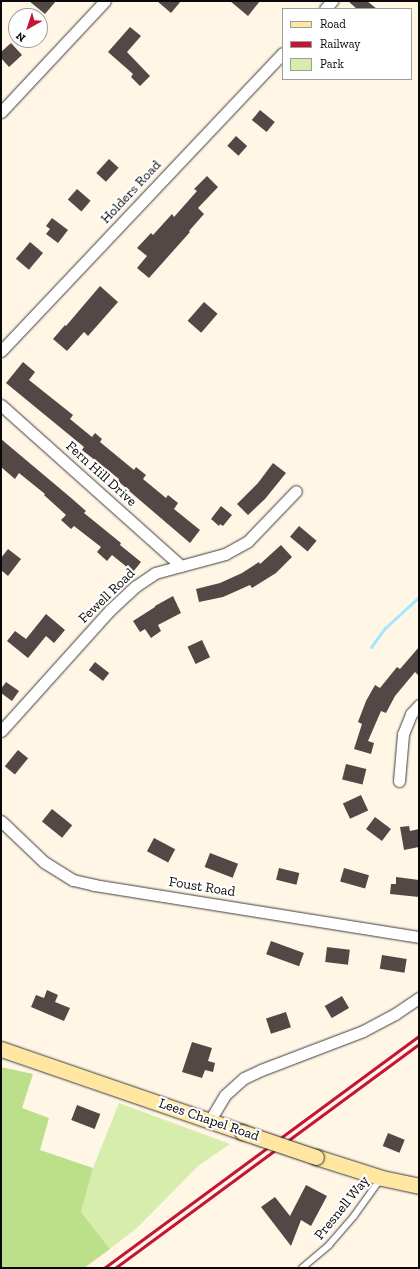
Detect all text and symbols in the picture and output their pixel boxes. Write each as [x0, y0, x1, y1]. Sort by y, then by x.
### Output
north arrow [8, 8, 48, 48]
legend [282, 8, 412, 80]
text: Road [320, 17, 346, 31]
text: N [13, 29, 28, 45]
text: Railway [320, 37, 361, 51]
text: Park [320, 57, 344, 71]
street label: Holders Road [97, 157, 165, 227]
street label: Fern Hill Drive [62, 438, 140, 510]
street label: Fewell Road [75, 565, 139, 627]
street label: Foust Road [168, 873, 236, 901]
street label: Lees Chapel Road [157, 1095, 261, 1145]
street label: Presnell Way [311, 1172, 373, 1244]

